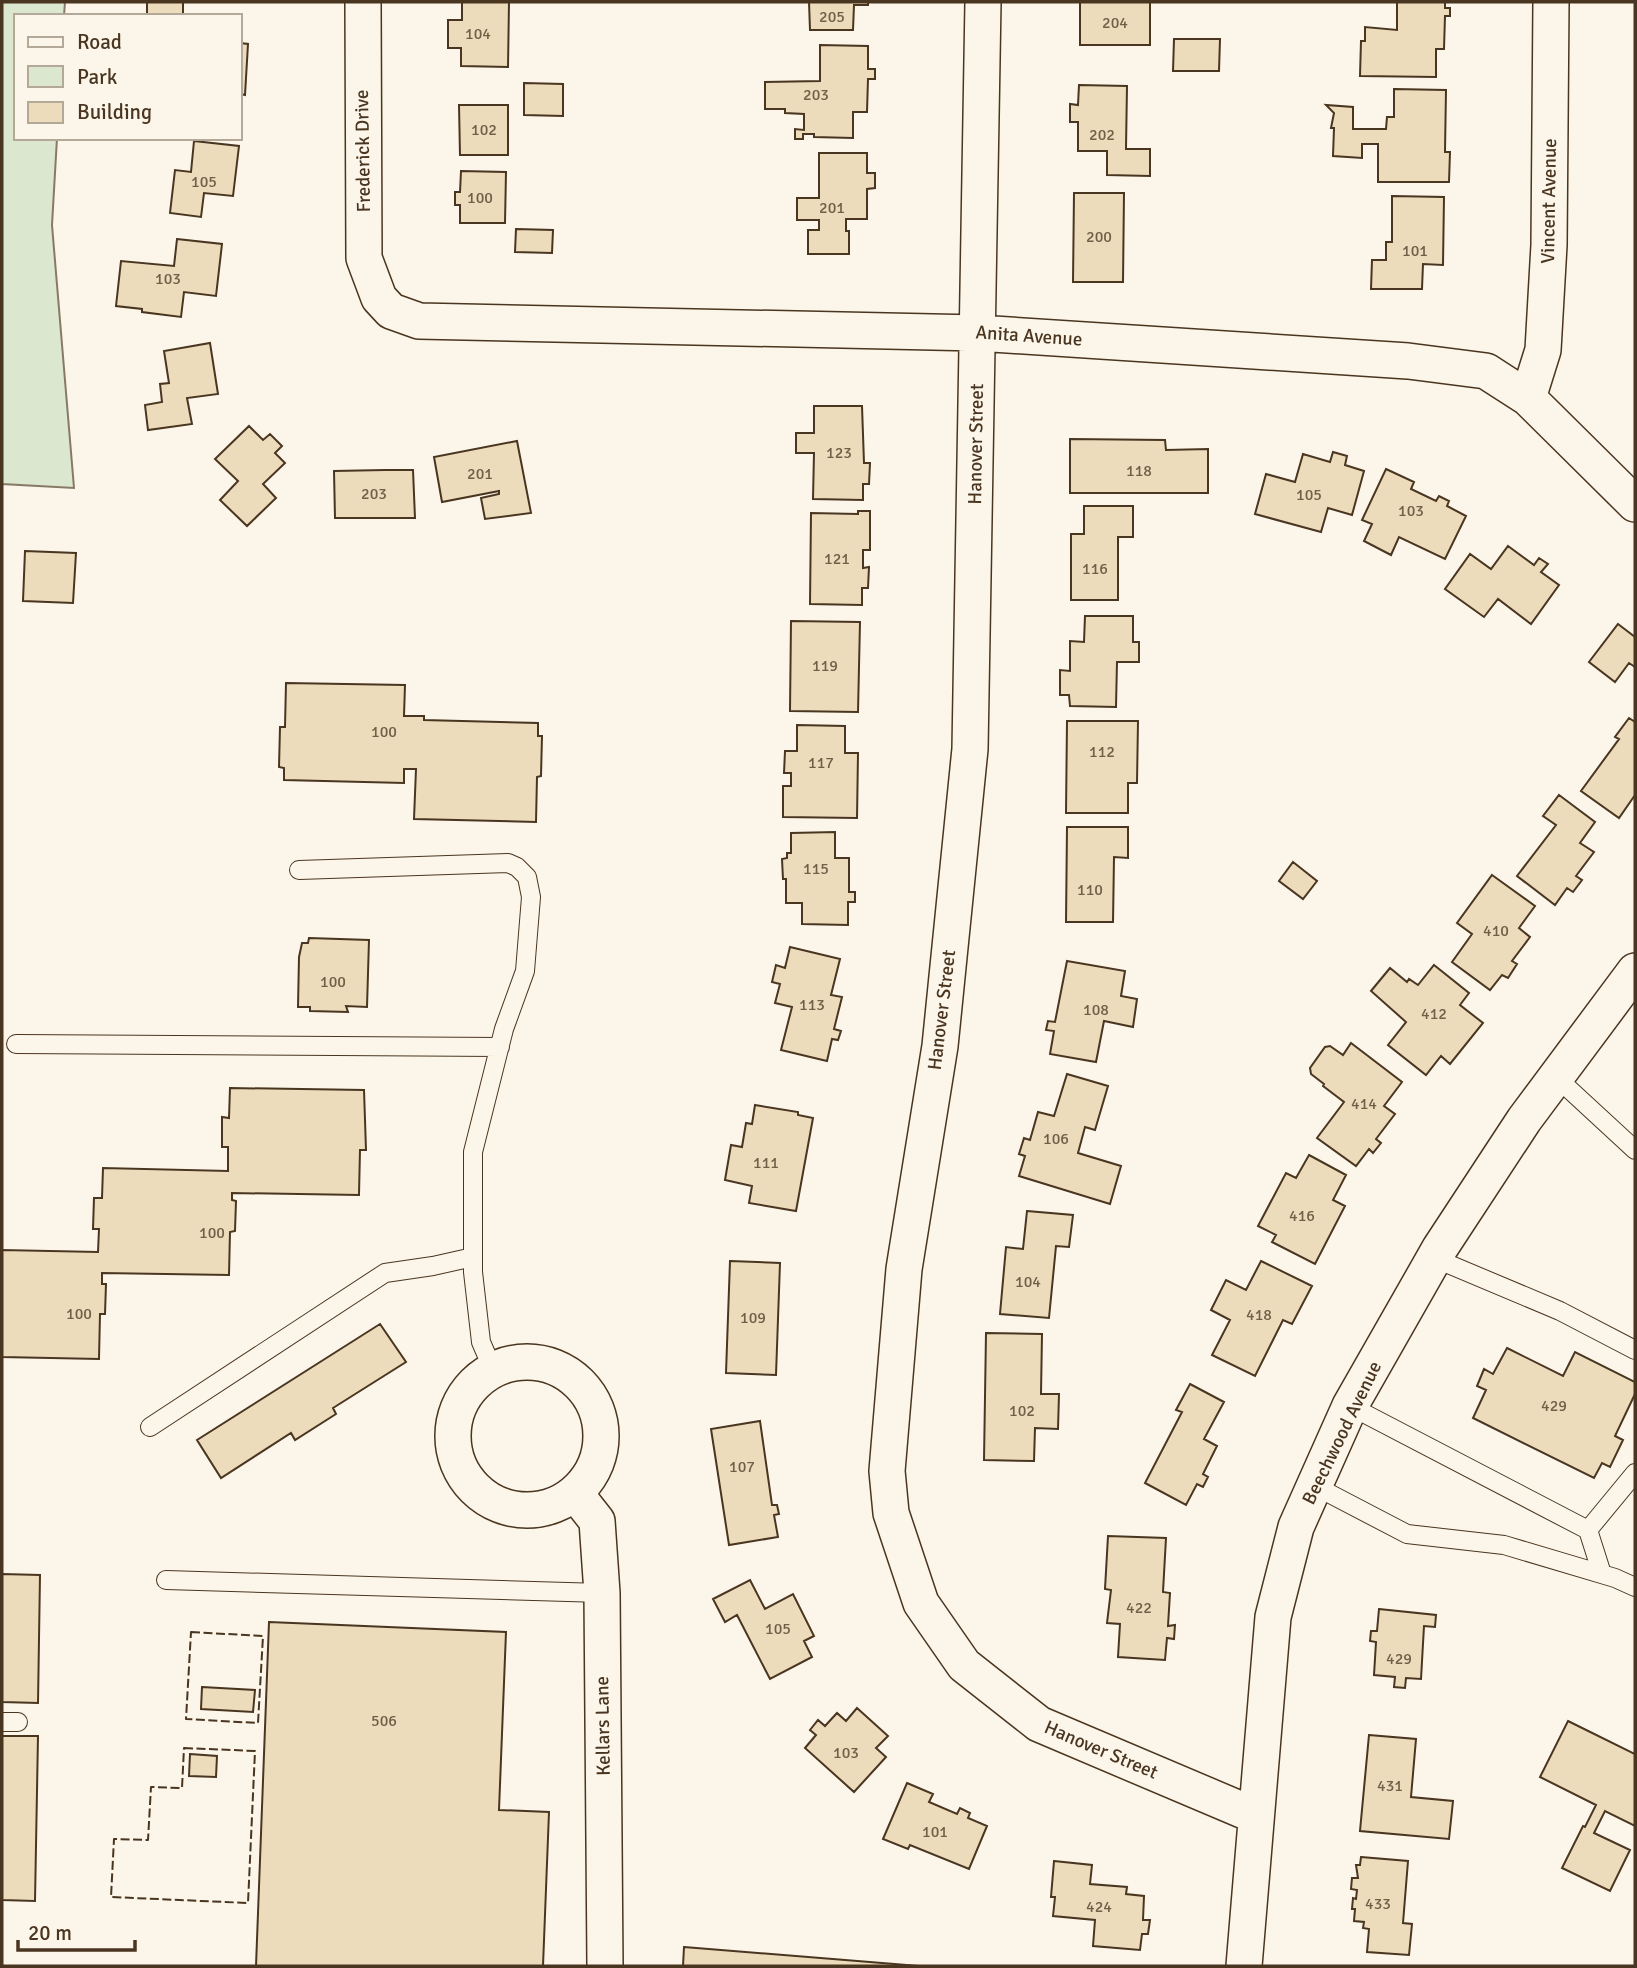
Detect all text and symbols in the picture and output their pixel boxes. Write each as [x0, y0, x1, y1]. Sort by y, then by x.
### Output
house number: 205 [819, 7, 845, 27]
house number: 204 [1102, 13, 1128, 33]
legend [14, 14, 242, 140]
house number: 104 [465, 24, 491, 44]
text: Road [77, 29, 122, 55]
text: Park [77, 64, 118, 90]
house number: 203 [803, 85, 829, 105]
street label: Frederick Drive [350, 89, 376, 213]
text: Building [77, 99, 152, 125]
house number: 102 [471, 120, 497, 140]
house number: 202 [1089, 125, 1115, 145]
street label: Vincent Avenue [1536, 138, 1562, 264]
house number: 105 [191, 172, 217, 192]
house number: 100 [467, 188, 493, 208]
house number: 201 [819, 198, 845, 218]
house number: 200 [1086, 227, 1112, 247]
house number: 101 [1402, 241, 1428, 261]
house number: 103 [155, 269, 181, 289]
street label: Anita Avenue [975, 320, 1083, 352]
street label: Hanover Street [963, 383, 989, 505]
house number: 123 [826, 443, 852, 463]
house number: 118 [1126, 461, 1152, 481]
house number: 201 [467, 464, 493, 484]
house number: 203 [361, 484, 387, 504]
house number: 105 [1296, 485, 1322, 505]
house number: 103 [1398, 501, 1424, 521]
house number: 121 [824, 549, 850, 569]
house number: 116 [1082, 559, 1108, 579]
house number: 119 [812, 656, 838, 676]
house number: 100 [371, 722, 397, 742]
house number: 112 [1089, 742, 1115, 762]
house number: 117 [808, 753, 834, 773]
house number: 115 [803, 859, 829, 879]
house number: 110 [1077, 880, 1103, 900]
house number: 410 [1483, 921, 1509, 941]
street label: Hanover Street [923, 948, 961, 1072]
house number: 100 [320, 972, 346, 992]
house number: 113 [799, 995, 825, 1015]
house number: 108 [1083, 1000, 1109, 1020]
house number: 412 [1421, 1004, 1447, 1024]
house number: 414 [1351, 1094, 1377, 1114]
house number: 106 [1043, 1129, 1069, 1149]
house number: 111 [753, 1153, 779, 1173]
house number: 416 [1289, 1206, 1315, 1226]
house number: 100 [199, 1223, 225, 1243]
house number: 104 [1015, 1272, 1041, 1292]
house number: 100 [66, 1304, 92, 1324]
house number: 418 [1246, 1305, 1272, 1325]
house number: 109 [740, 1308, 766, 1328]
street label: Beechwood Avenue [1297, 1357, 1387, 1509]
house number: 429 [1541, 1396, 1567, 1416]
house number: 102 [1009, 1401, 1035, 1421]
house number: 107 [729, 1457, 755, 1477]
house number: 422 [1126, 1598, 1152, 1618]
house number: 105 [765, 1619, 791, 1639]
house number: 429 [1386, 1649, 1412, 1669]
street label: Kellars Lane [590, 1676, 616, 1776]
house number: 506 [371, 1711, 397, 1731]
street label: Hanover Street [1041, 1715, 1162, 1785]
house number: 103 [833, 1743, 859, 1763]
house number: 431 [1377, 1776, 1403, 1796]
house number: 101 [922, 1822, 948, 1842]
house number: 433 [1365, 1894, 1391, 1914]
house number: 424 [1086, 1897, 1112, 1917]
scale bar [18, 1909, 135, 1953]
text: 20 m [28, 1920, 72, 1946]

